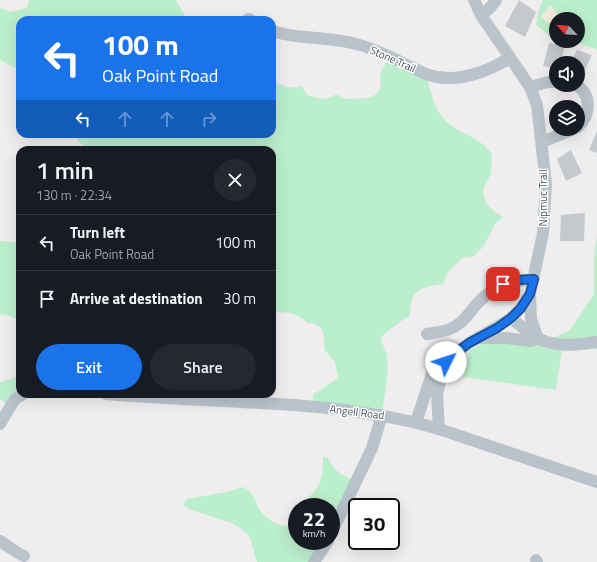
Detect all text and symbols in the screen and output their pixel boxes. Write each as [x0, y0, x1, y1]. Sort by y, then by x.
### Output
north arrow [549, 12, 585, 48]
map controls [549, 12, 585, 136]
text: 100 m [102, 23, 179, 66]
icon: left [36, 32, 88, 84]
street label: Stone Trail [368, 42, 418, 76]
button: sound [549, 56, 585, 92]
text: Oak Point Road [102, 62, 218, 89]
button: layers [549, 100, 585, 136]
icon: left [72, 108, 94, 130]
icon: ahead [114, 108, 136, 130]
icon: ahead [156, 108, 178, 130]
icon: right [198, 108, 220, 130]
text: 1 min [36, 152, 94, 188]
button: close [214, 159, 256, 201]
street label: Nipmuc Trail [535, 169, 551, 227]
text: 130 m · 22:34 [36, 185, 112, 205]
text: Turn left [70, 221, 125, 244]
text: 100 m [215, 231, 256, 254]
icon: left [36, 232, 58, 254]
text: Oak Point Road [70, 244, 154, 264]
pin [486, 267, 520, 301]
icon: arrive [492, 273, 514, 295]
text: Arrive at destination [70, 287, 203, 310]
text: 30 m [223, 287, 256, 310]
icon: arrive [36, 288, 58, 310]
position arrow [425, 341, 467, 383]
button: Exit [36, 344, 142, 390]
button: Share [150, 344, 256, 390]
street label: Angell Road [329, 401, 385, 423]
speed limit sign: 30 [348, 498, 400, 550]
text: 22 [303, 503, 325, 534]
text: km/h [303, 526, 325, 541]

